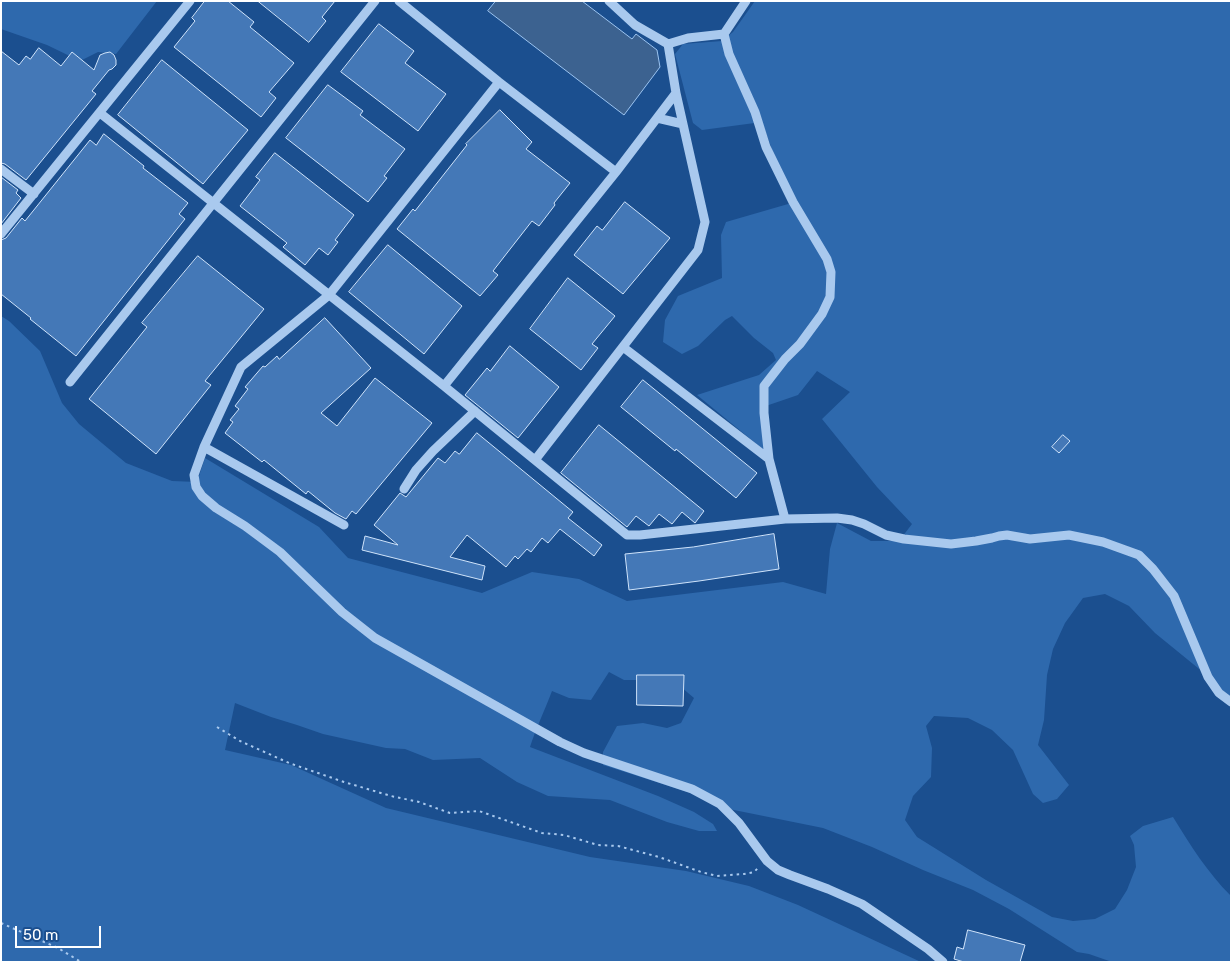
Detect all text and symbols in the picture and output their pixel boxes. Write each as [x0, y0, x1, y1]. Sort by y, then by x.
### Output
scale bar [18, 916, 104, 948]
text: 50 m [23, 926, 58, 944]

